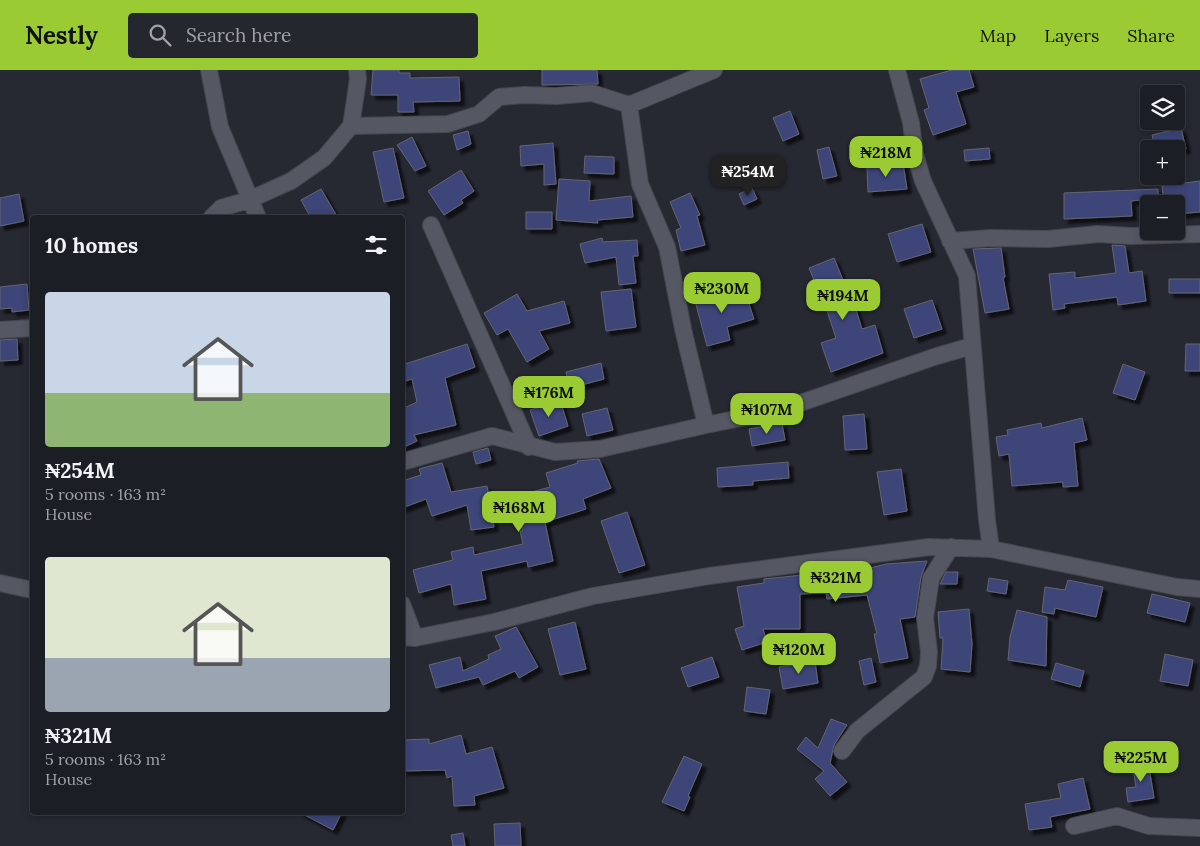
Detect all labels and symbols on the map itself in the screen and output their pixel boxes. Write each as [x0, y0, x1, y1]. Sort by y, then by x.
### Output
pin: ₦218M [851, 136, 921, 178]
pin: ₦254M [713, 154, 783, 197]
pin: ₦230M [687, 272, 757, 314]
pin: ₦194M [808, 278, 878, 321]
pin: ₦176M [514, 376, 584, 418]
pin: ₦107M [732, 392, 802, 435]
pin: ₦168M [484, 490, 554, 533]
pin: ₦321M [801, 560, 871, 603]
pin: ₦120M [764, 632, 834, 675]
pin: ₦225M [1106, 740, 1176, 783]

